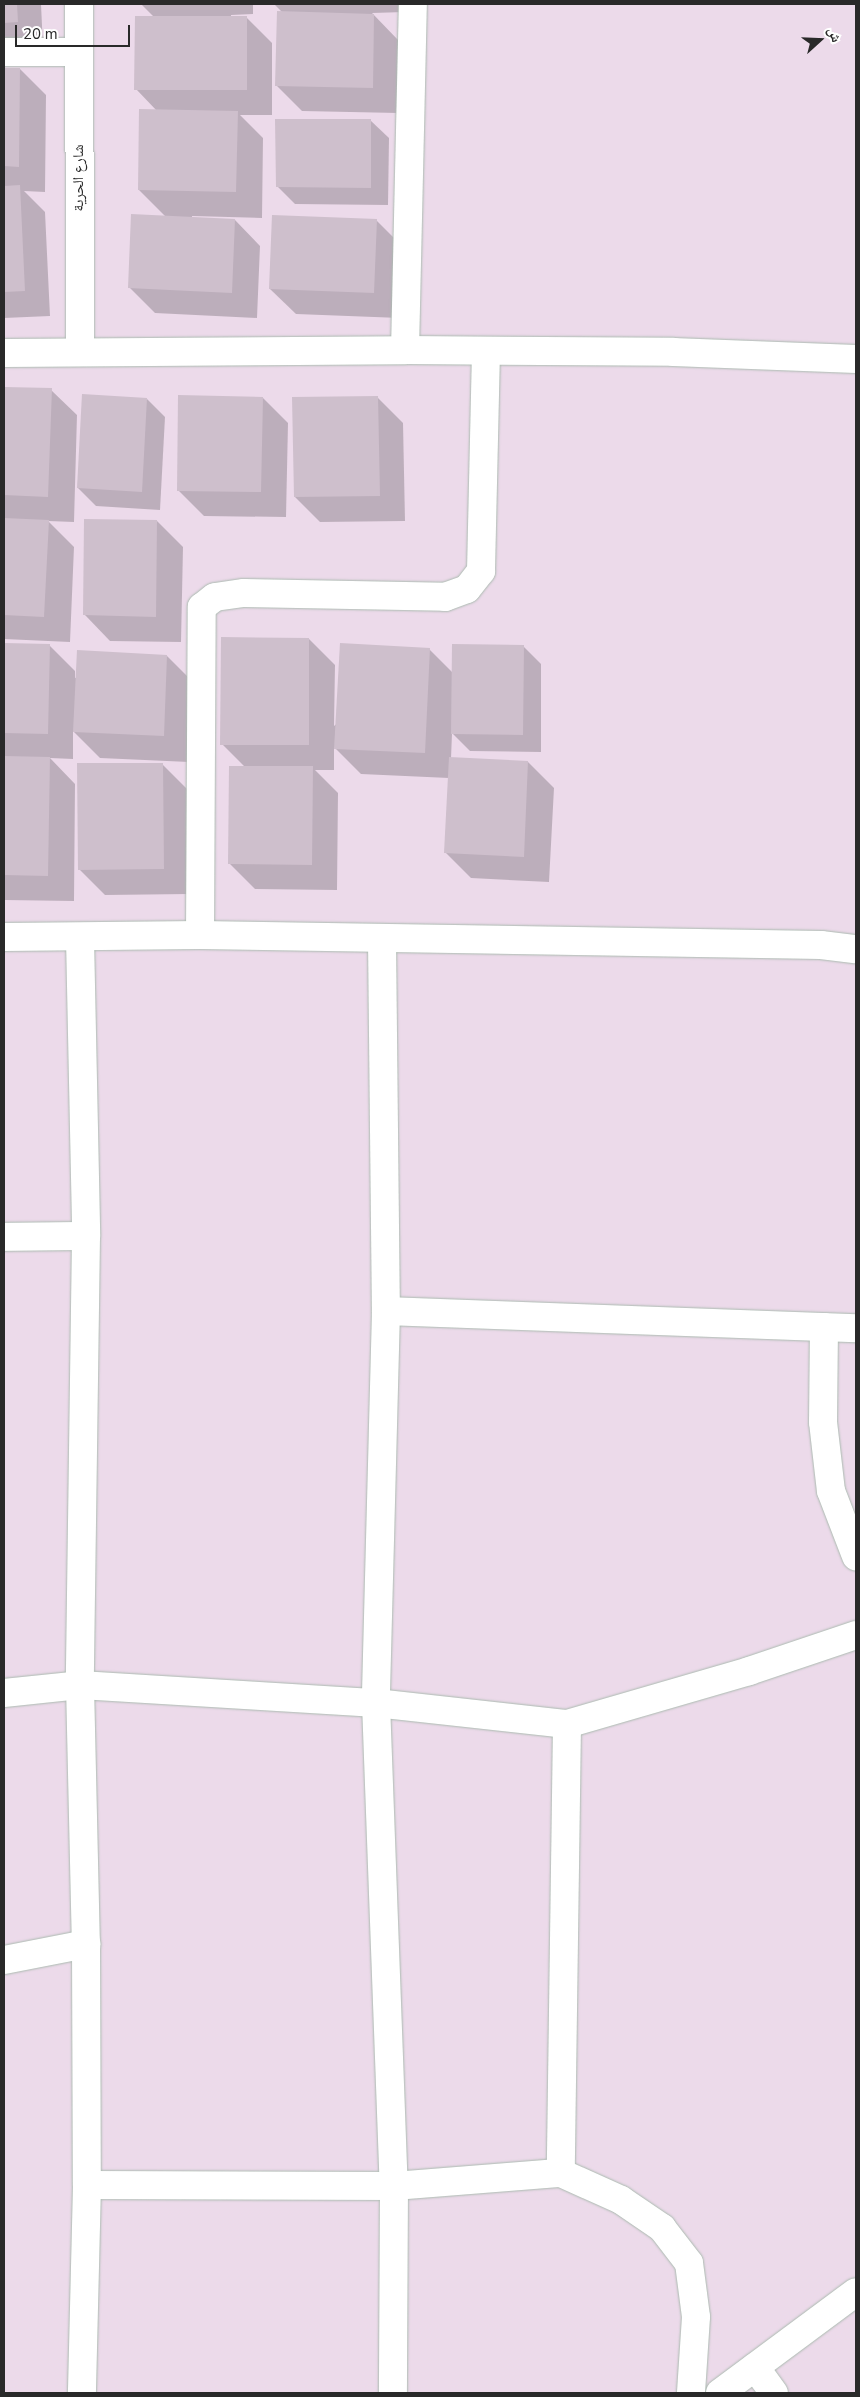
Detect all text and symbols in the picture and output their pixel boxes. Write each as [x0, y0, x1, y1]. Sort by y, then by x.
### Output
scale bar [18, 15, 132, 47]
north arrow [795, 15, 845, 65]
text: 20 m [23, 24, 58, 44]
text: ش [823, 24, 846, 45]
street label: شارع الحرية [70, 144, 88, 212]

